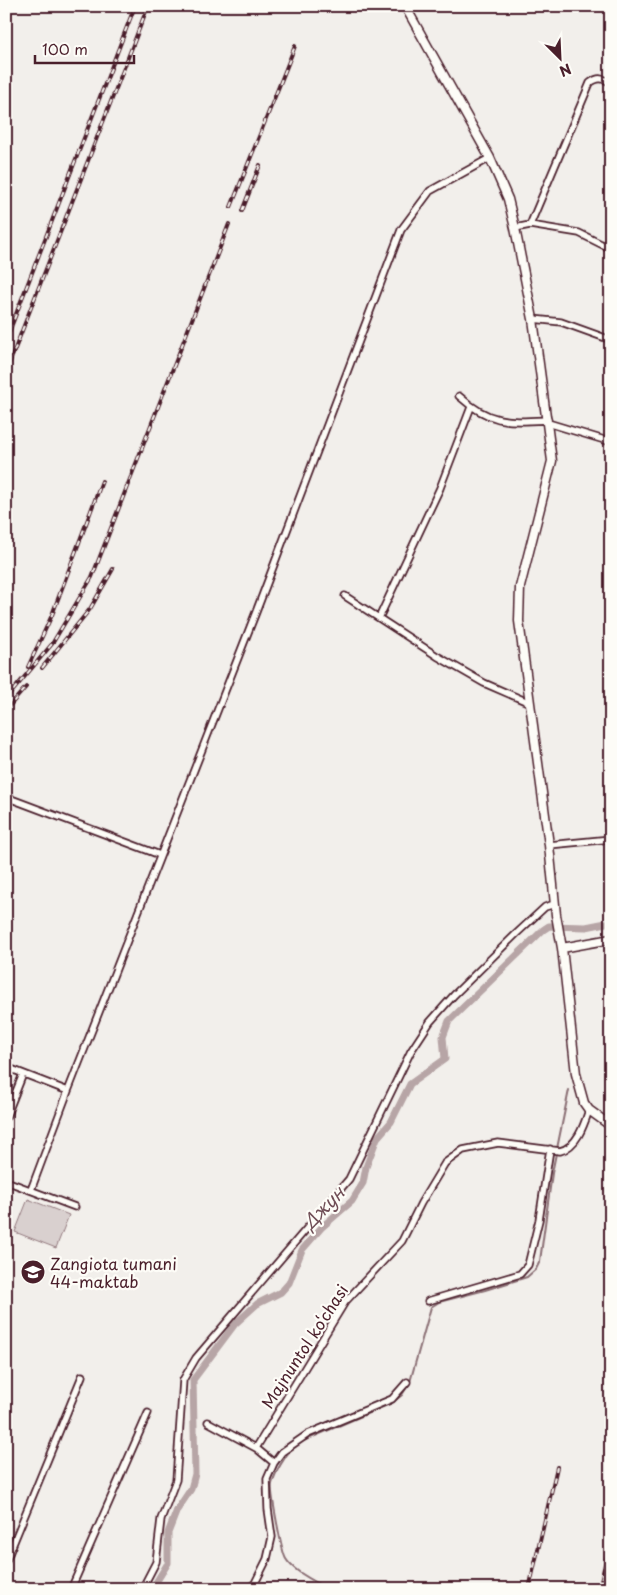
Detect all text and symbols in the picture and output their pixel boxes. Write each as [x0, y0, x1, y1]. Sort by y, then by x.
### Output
scale bar [35, 32, 134, 64]
north arrow [534, 32, 584, 82]
text: 100 m [42, 37, 88, 60]
text: N [556, 58, 575, 82]
water label: Джун [294, 1178, 351, 1236]
place label: Zangiota tumani 44-maktab [50, 1251, 177, 1293]
school or university icon: Zangiota tumani 44-maktab [20, 1259, 46, 1285]
street label: Majnuntol ko‘chasi [255, 1279, 353, 1413]

